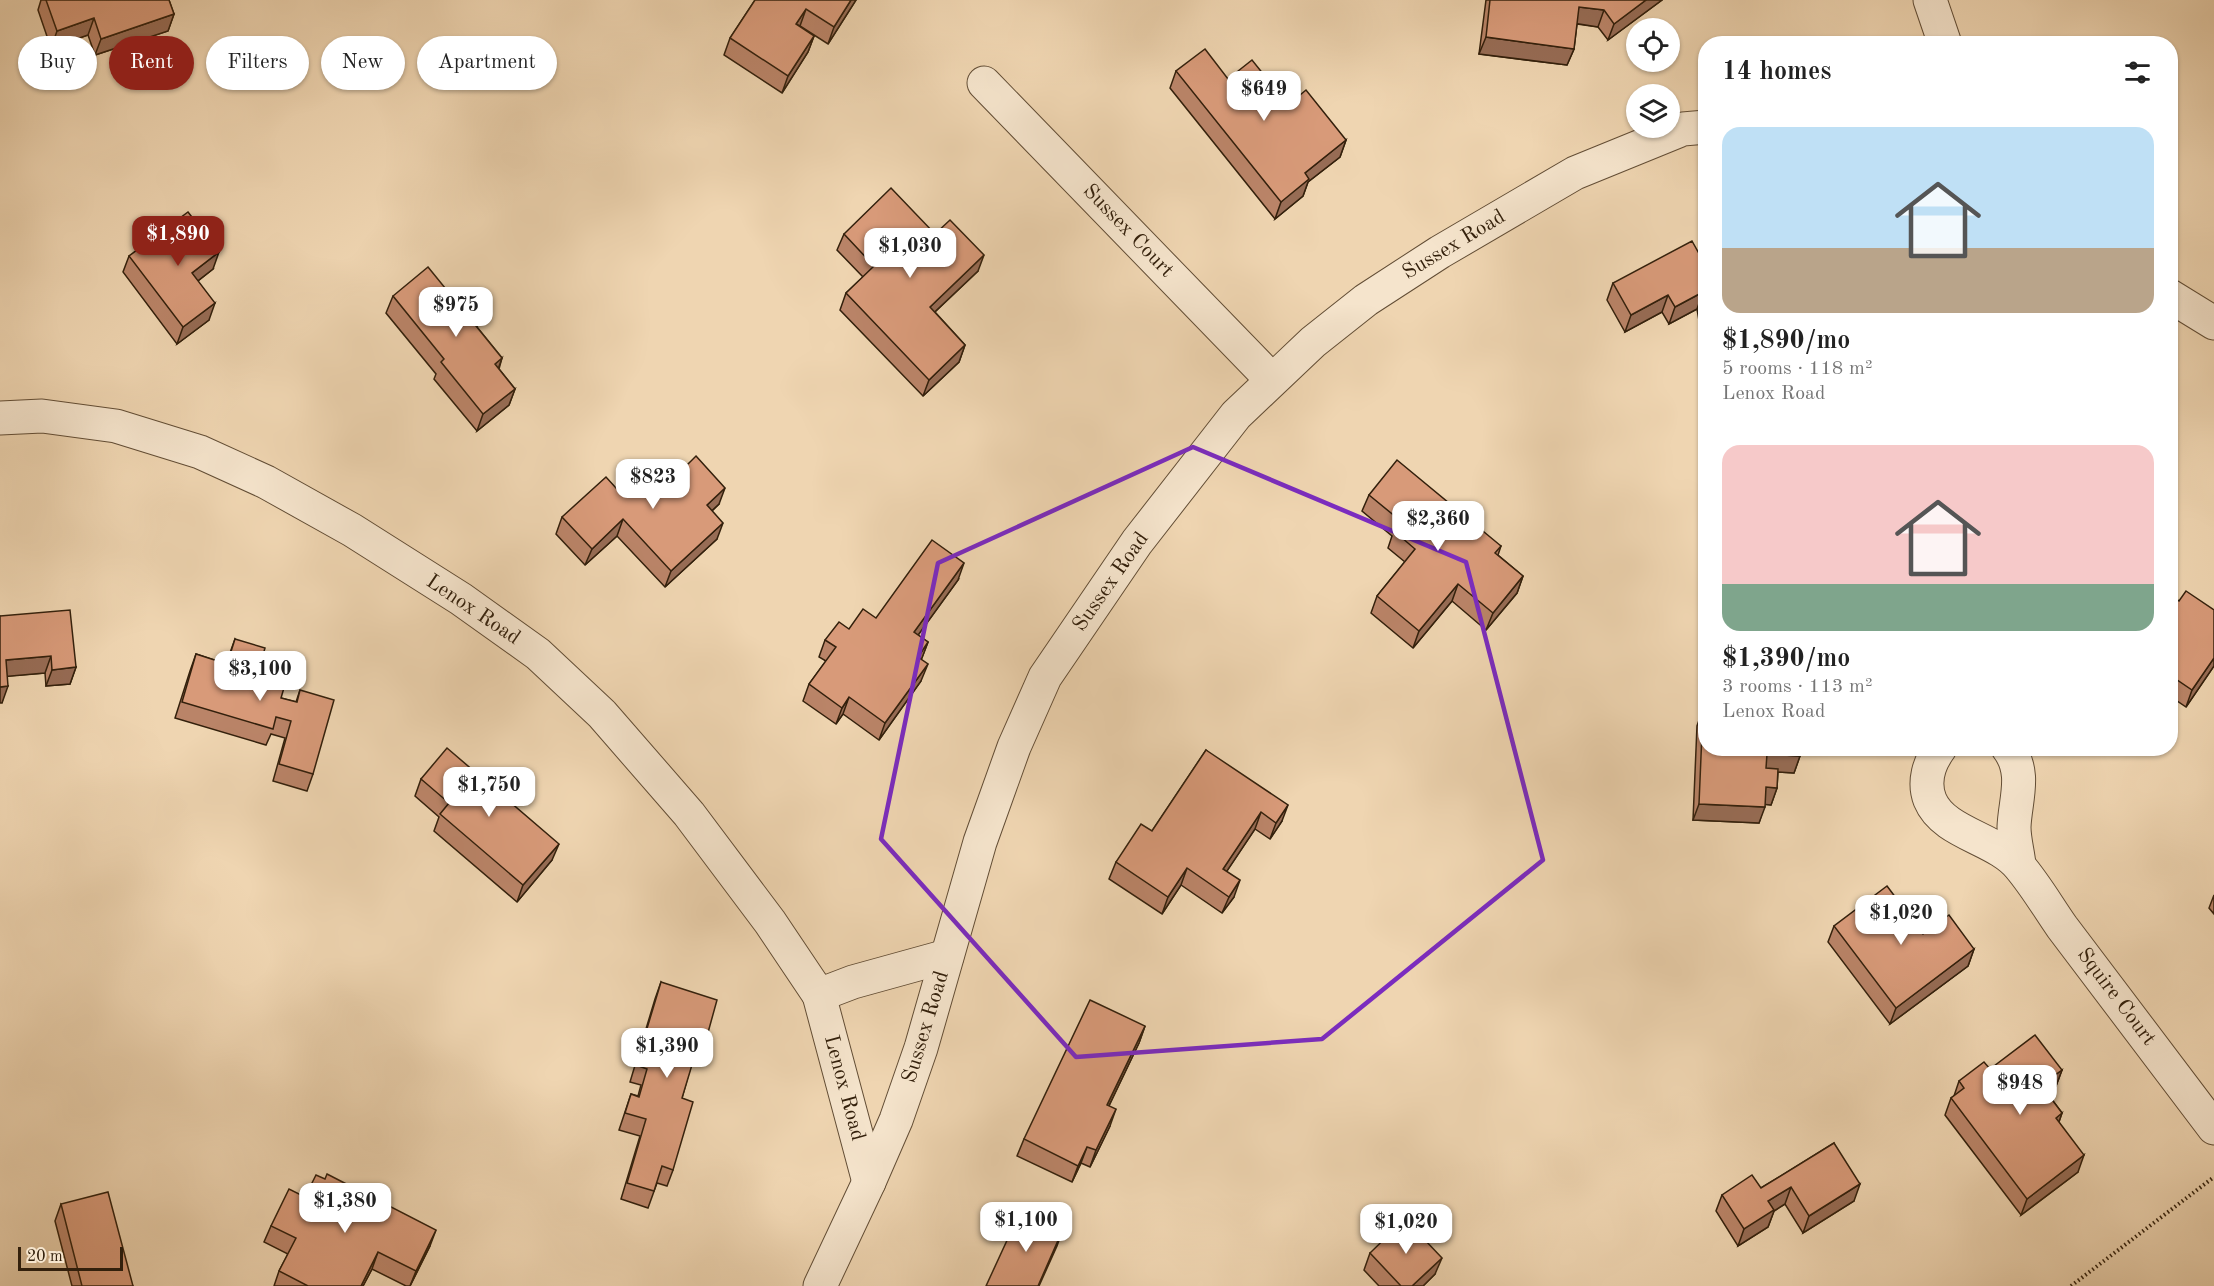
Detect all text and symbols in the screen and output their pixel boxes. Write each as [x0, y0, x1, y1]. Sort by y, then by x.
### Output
map controls [1626, 18, 1680, 138]
button: locate [1626, 18, 1680, 72]
chip: Buy [18, 36, 97, 90]
chip: Rent [109, 36, 194, 90]
chip: Filters [206, 36, 309, 90]
chip: New [321, 36, 405, 90]
chip: Apartment [417, 36, 557, 90]
icon: filters [2121, 56, 2154, 89]
text: 14 homes [1722, 59, 1831, 85]
pin: $649 [1228, 71, 1300, 122]
text: $649 [1241, 80, 1287, 100]
button: layers [1626, 84, 1680, 138]
icon: home [1884, 166, 1992, 274]
street label: Sussex Court [1079, 180, 1177, 282]
street label: Sussex Road [1399, 206, 1509, 284]
pin: $1,890 [129, 216, 227, 267]
text: $1,890 [146, 225, 210, 245]
pin: $1,030 [861, 228, 959, 279]
text: $1,030 [878, 237, 942, 257]
pin: $975 [420, 287, 492, 338]
text: $975 [433, 296, 479, 316]
text: $1,890/mo [1722, 328, 1850, 354]
text: 5 rooms · 118 m² [1722, 359, 1872, 379]
text: Lenox Road [1722, 384, 1825, 404]
pin: $823 [617, 459, 689, 510]
text: $823 [630, 468, 676, 488]
icon: home [1884, 484, 1992, 592]
pin: $2,360 [1389, 501, 1487, 552]
text: $2,360 [1406, 510, 1470, 530]
street label: Sussex Road [1069, 529, 1153, 635]
street label: Lenox Road [422, 571, 524, 649]
text: $1,390/mo [1722, 646, 1850, 672]
pin: $3,100 [211, 651, 309, 702]
text: $3,100 [228, 660, 292, 680]
text: 3 rooms · 113 m² [1722, 677, 1872, 697]
text: Lenox Road [1722, 702, 1825, 722]
pin: $1,750 [440, 767, 538, 818]
text: $1,750 [457, 776, 521, 796]
pin: $1,020 [1852, 895, 1950, 946]
text: $1,020 [1869, 904, 1933, 924]
street label: Squire Court [2073, 944, 2159, 1050]
street label: Sussex Road [899, 969, 953, 1085]
pin: $1,390 [618, 1028, 716, 1079]
street label: Lenox Road [820, 1033, 868, 1143]
text: $1,390 [635, 1037, 699, 1057]
pin: $948 [1984, 1065, 2056, 1116]
text: $948 [1997, 1074, 2043, 1094]
pin: $1,380 [296, 1183, 394, 1234]
text: $1,380 [313, 1192, 377, 1212]
pin: $1,100 [977, 1202, 1075, 1253]
pin: $1,020 [1357, 1204, 1455, 1255]
text: $1,100 [994, 1211, 1058, 1231]
text: $1,020 [1374, 1213, 1438, 1233]
scale bar [18, 1244, 123, 1272]
text: 20 m [27, 1249, 63, 1265]

